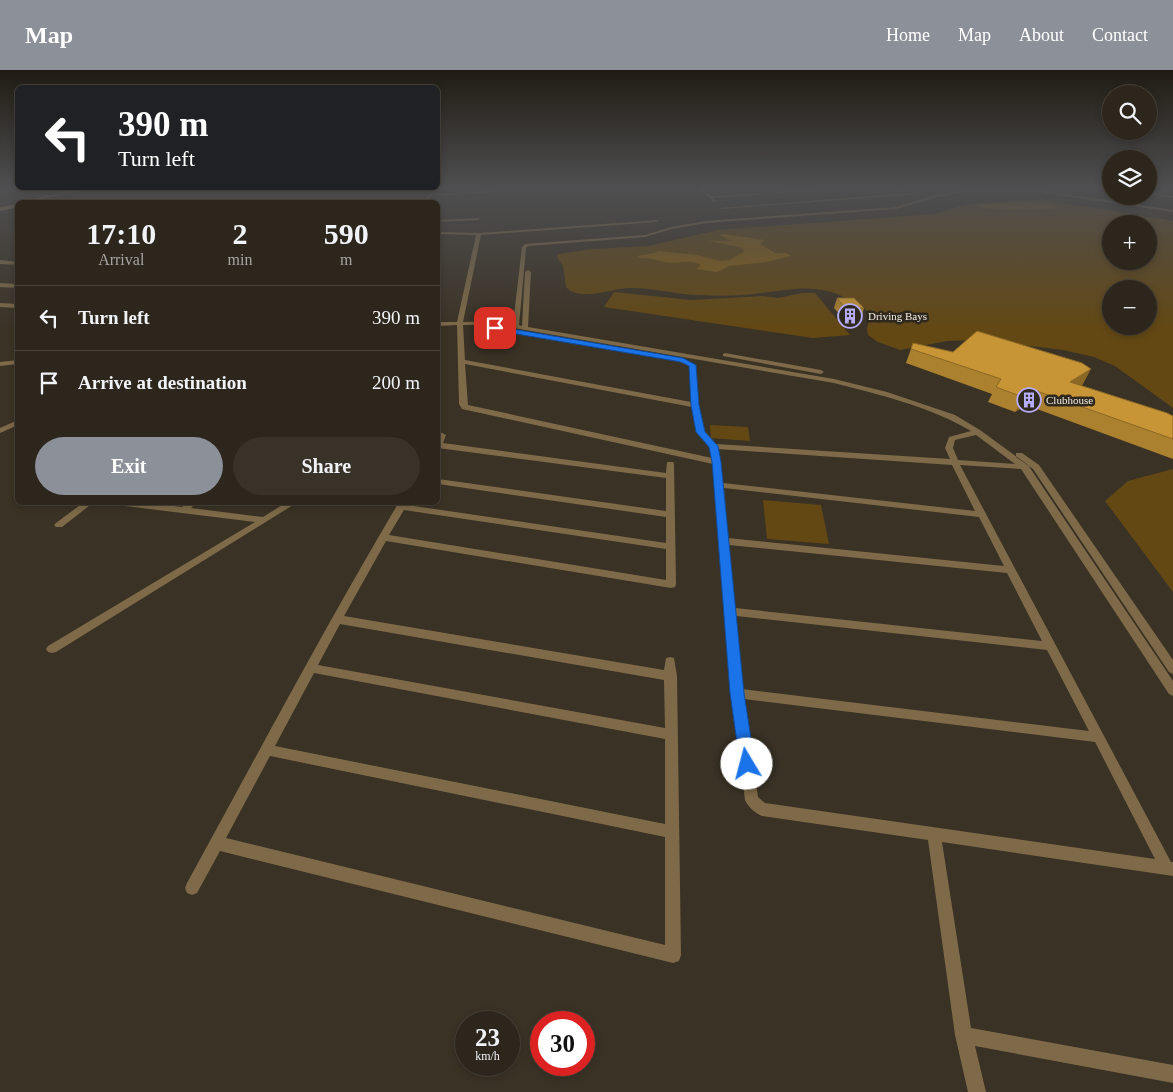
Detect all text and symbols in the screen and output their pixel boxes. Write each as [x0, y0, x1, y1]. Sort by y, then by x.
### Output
text: Map [25, 22, 73, 48]
text: Home [886, 25, 930, 45]
text: Map [958, 25, 991, 45]
text: About [1019, 25, 1064, 45]
text: Contact [1092, 25, 1148, 45]
map controls [1102, 85, 1157, 335]
button: search [1102, 85, 1157, 140]
icon: left [35, 105, 100, 170]
text: 390 m [118, 105, 208, 144]
text: Turn left [118, 146, 195, 171]
button: layers [1102, 150, 1157, 205]
button: + [1102, 215, 1157, 270]
text: 17:10 [86, 217, 156, 250]
text: 2 [232, 217, 247, 250]
text: 590 [324, 217, 369, 250]
text: Arrival [98, 251, 144, 268]
text: min [228, 251, 252, 268]
text: m [340, 251, 352, 268]
button: − [1102, 280, 1157, 335]
building icon: Driving Bays [837, 303, 863, 329]
icon: left [35, 304, 63, 332]
text: Turn left [78, 307, 150, 328]
text: 390 m [372, 307, 420, 328]
pin [474, 307, 516, 349]
place label: Driving Bays [868, 310, 927, 322]
icon: arrive [481, 314, 509, 342]
icon: arrive [35, 369, 63, 397]
text: Arrive at destination [78, 372, 247, 393]
text: 200 m [372, 372, 420, 393]
building icon: Clubhouse [1016, 387, 1042, 413]
place label: Clubhouse [1046, 394, 1093, 406]
button: Exit [35, 437, 223, 495]
button: Share [233, 437, 420, 495]
position arrow [720, 737, 772, 789]
speed limit sign: 30 [530, 1011, 595, 1076]
text: 23 [475, 1024, 500, 1051]
text: km/h [475, 1049, 500, 1063]

